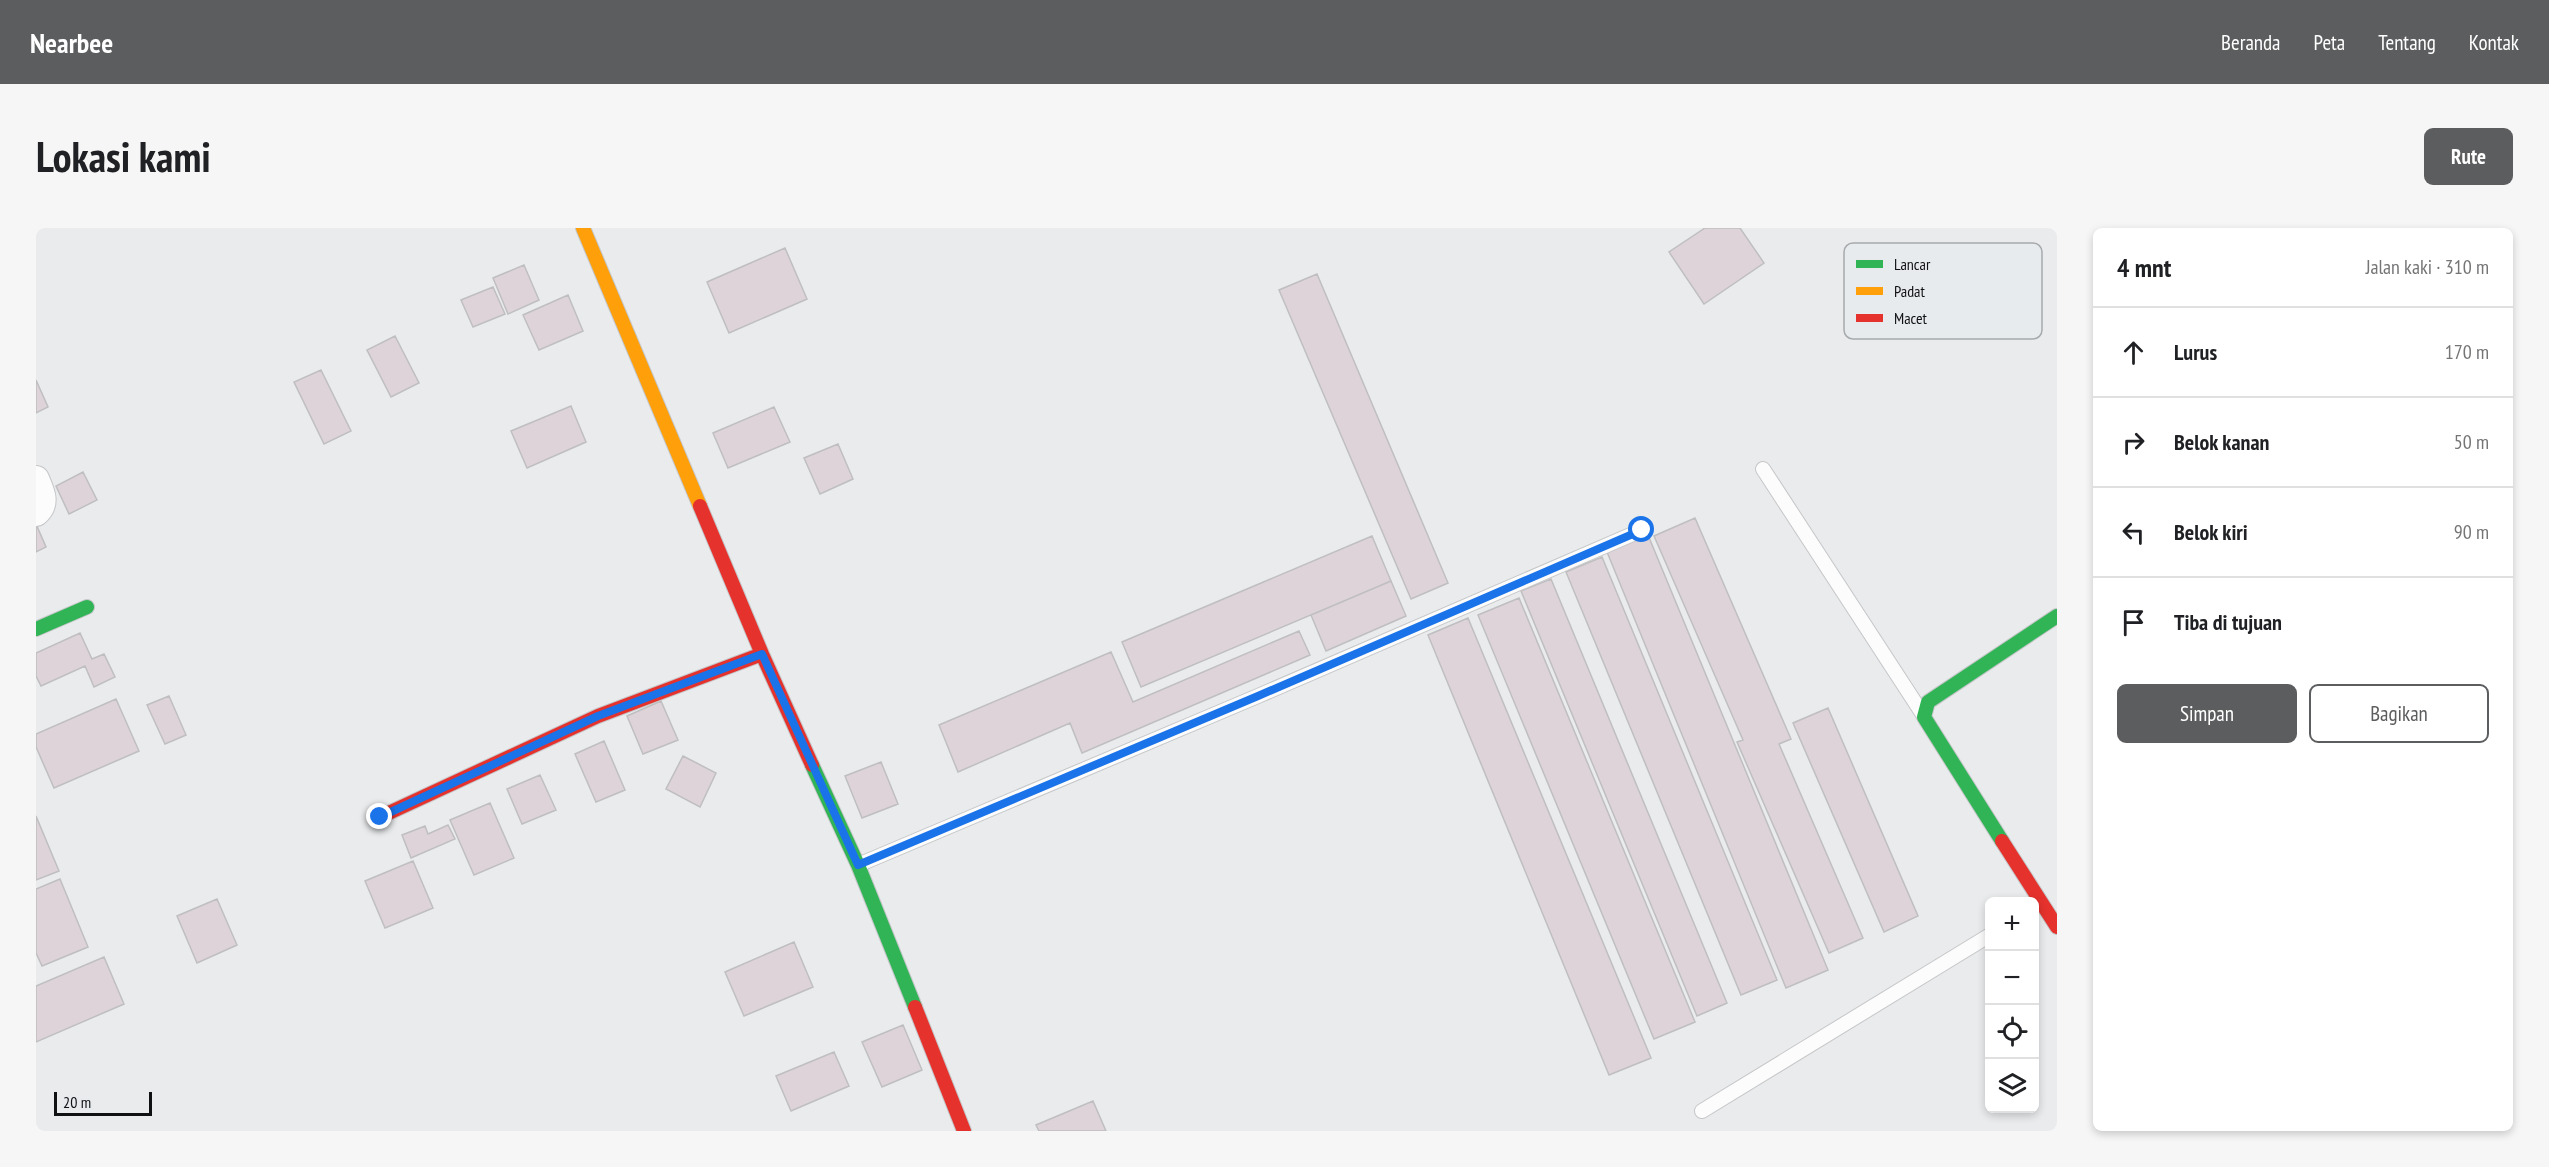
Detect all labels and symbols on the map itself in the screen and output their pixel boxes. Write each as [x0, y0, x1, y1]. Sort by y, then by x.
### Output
legend [1844, 243, 2042, 339]
text: Lancar [1894, 254, 1931, 274]
text: Padat [1894, 281, 1926, 301]
text: Macet [1894, 308, 1928, 328]
route start [1628, 516, 1654, 542]
route end [366, 803, 392, 829]
scale bar [54, 1089, 152, 1116]

